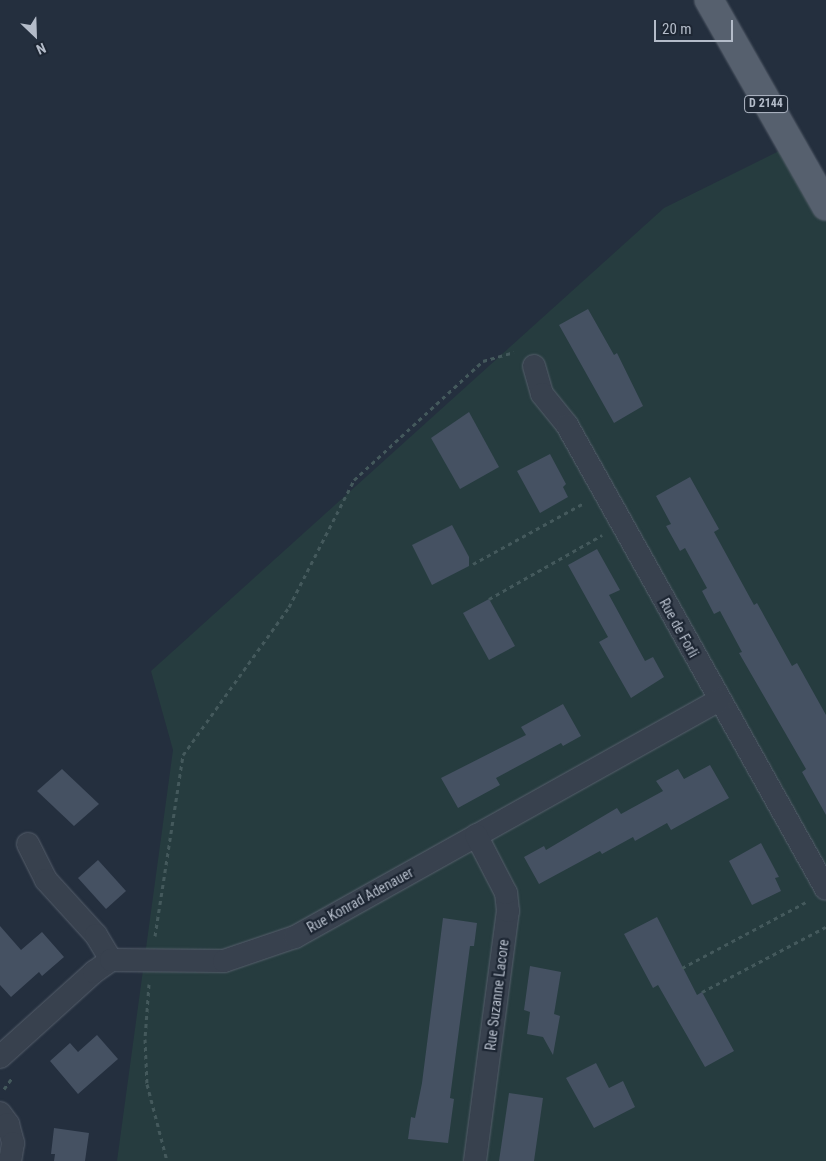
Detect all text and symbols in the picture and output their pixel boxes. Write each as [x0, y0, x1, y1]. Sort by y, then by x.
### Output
north arrow [10, 10, 60, 60]
scale bar [656, 10, 735, 42]
text: 20 m [662, 20, 692, 38]
text: N [34, 40, 48, 58]
road number: D 2144 [744, 95, 788, 114]
street label: Rue de Forli [656, 596, 702, 660]
street label: Rue Konrad Adenauer [304, 864, 416, 936]
street label: Rue Suzanne Lacore [482, 939, 512, 1051]

